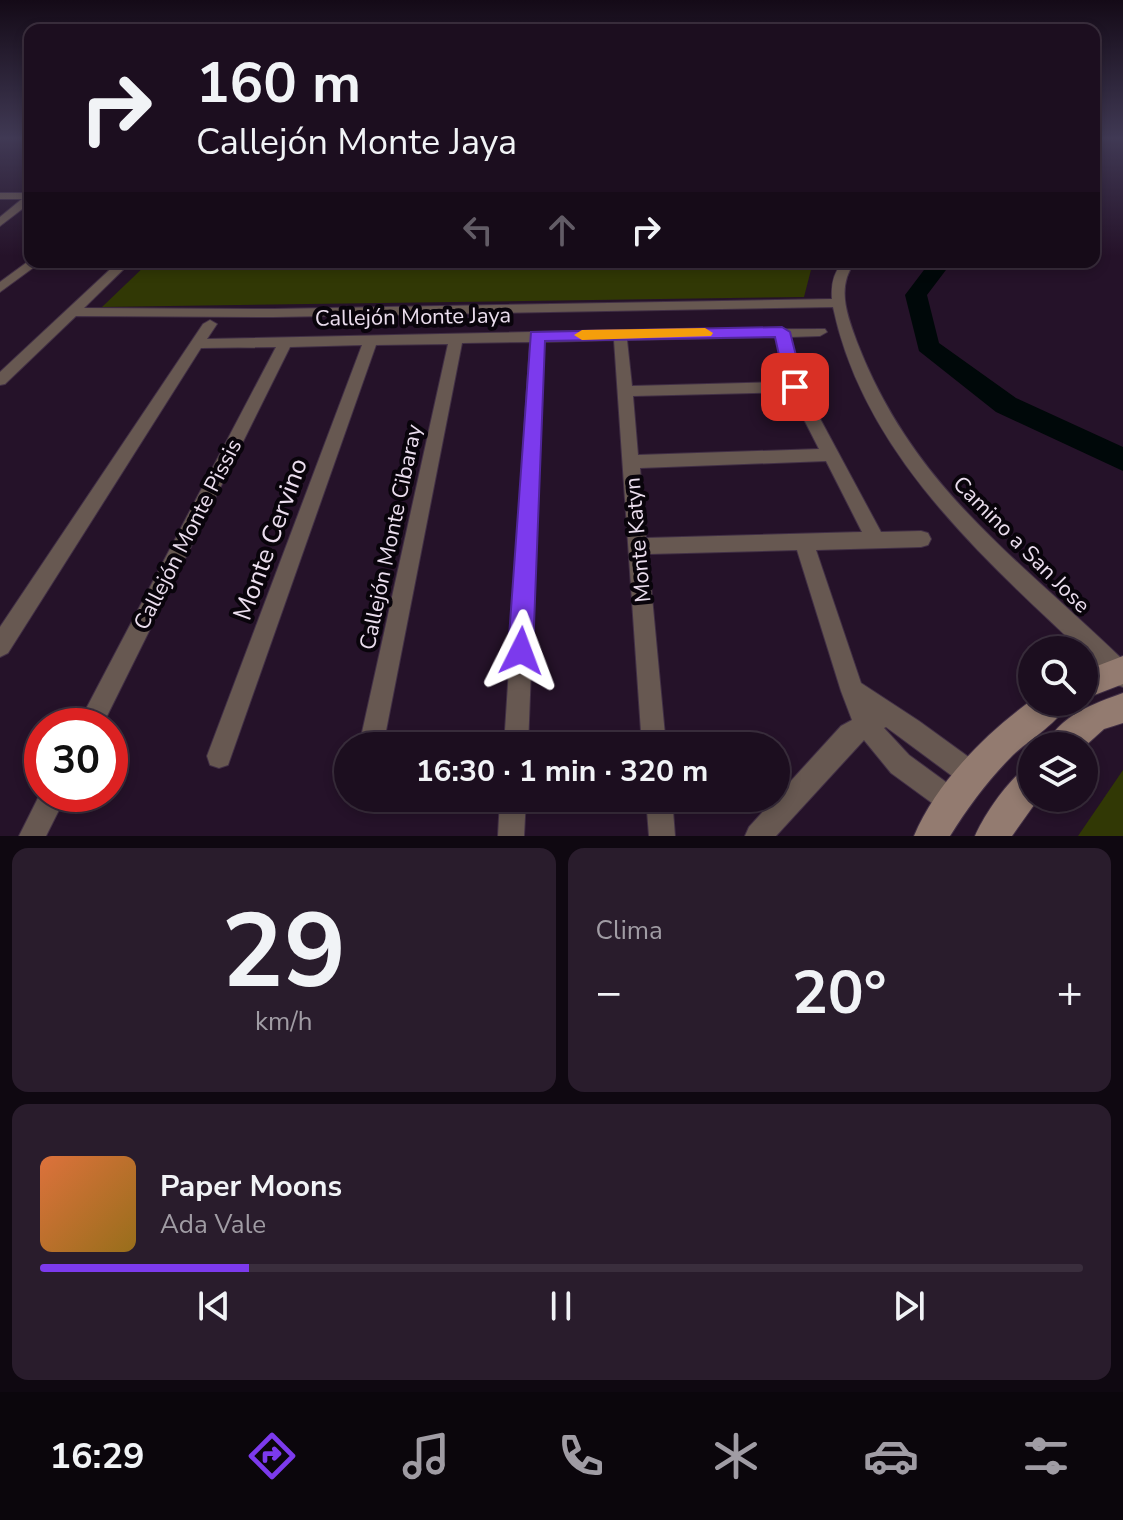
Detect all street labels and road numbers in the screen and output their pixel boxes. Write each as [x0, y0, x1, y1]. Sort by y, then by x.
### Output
street label: Callejón Monte Jaya [315, 300, 511, 334]
street label: Callejón Monte Cibaray [352, 421, 430, 653]
street label: Callejón Monte Pissis [127, 434, 249, 635]
street label: Monte Cervino [225, 453, 316, 625]
street label: Camino a San Jose [946, 469, 1097, 620]
street label: Monte Katyn [618, 476, 658, 604]

